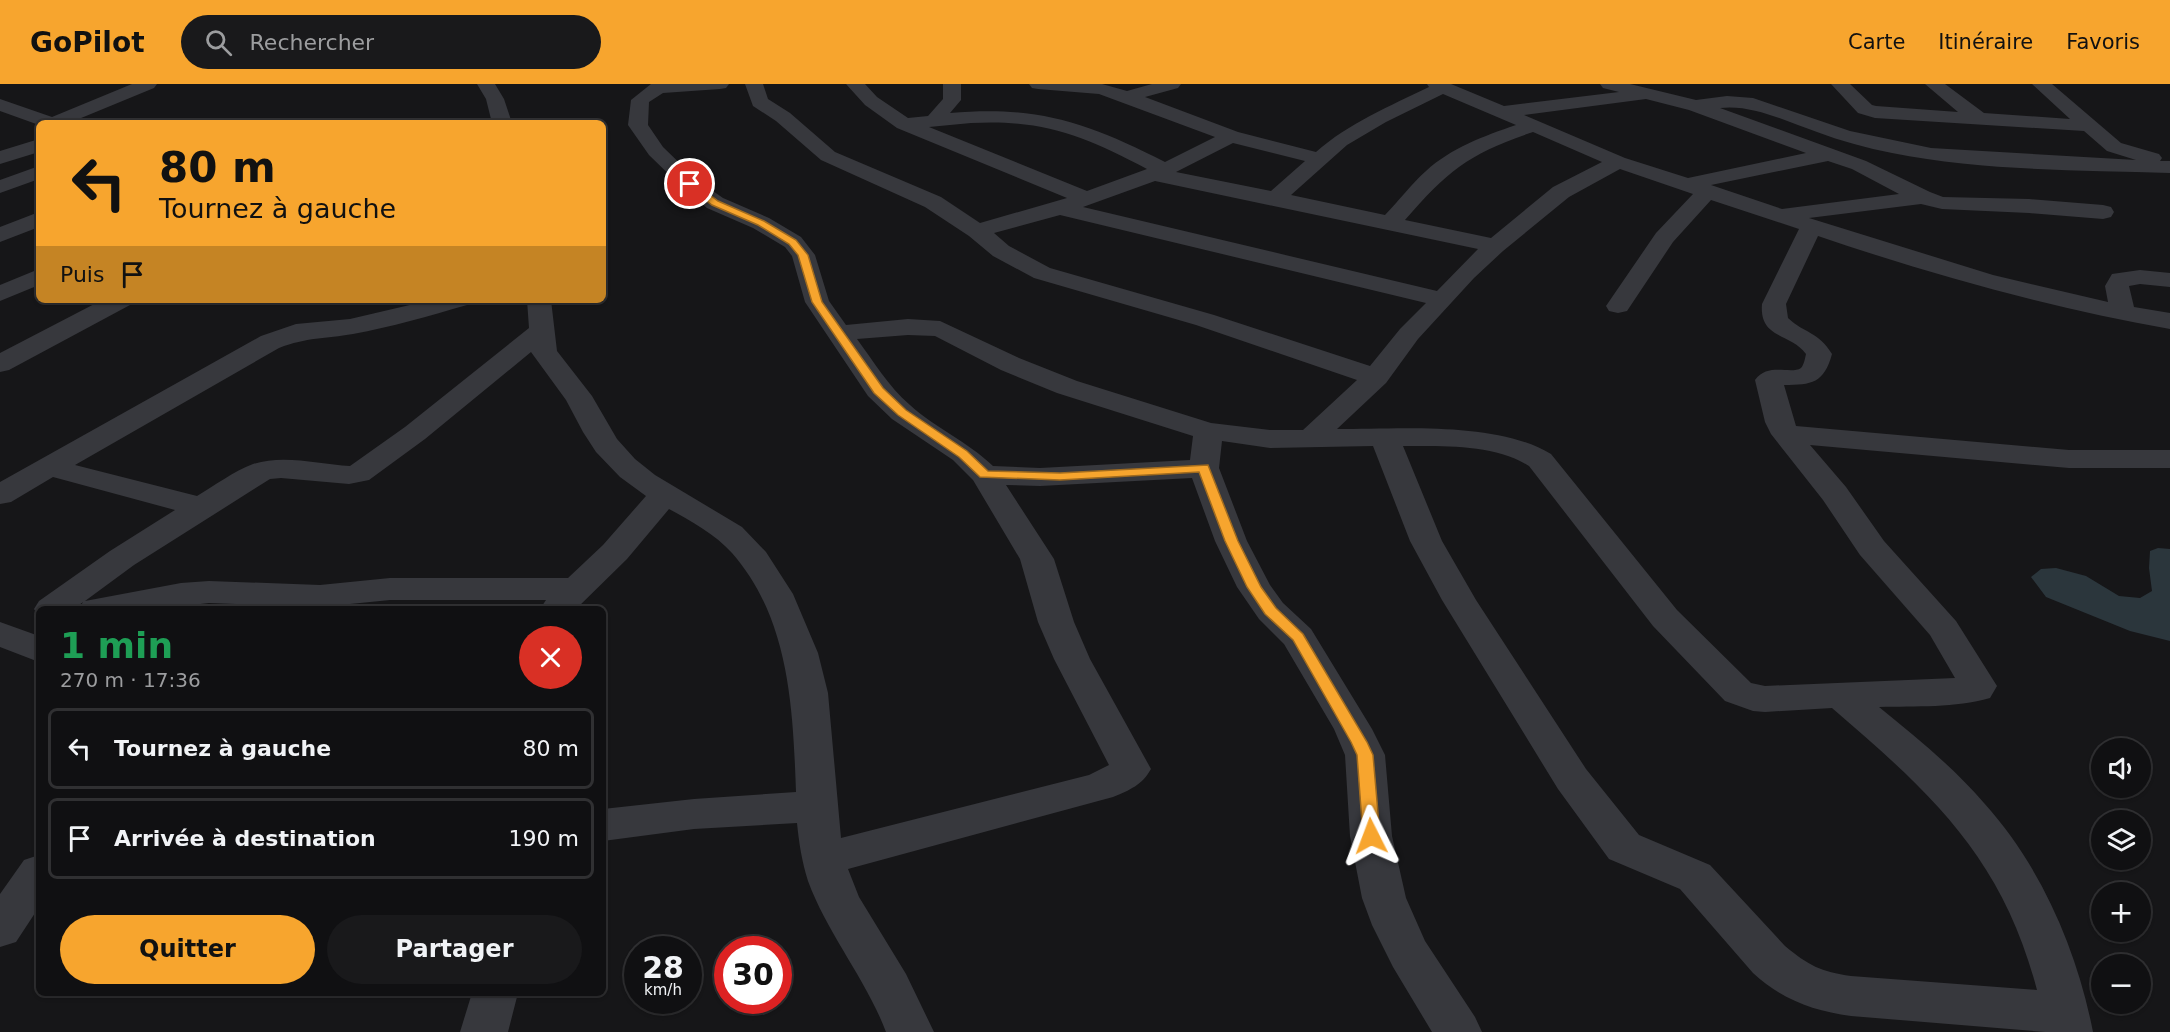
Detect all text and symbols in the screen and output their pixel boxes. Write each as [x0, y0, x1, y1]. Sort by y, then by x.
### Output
search box [181, 15, 601, 69]
text: GoPilot [30, 26, 145, 59]
icon: search [202, 26, 235, 59]
text: Rechercher [250, 30, 374, 55]
text: Carte [1848, 30, 1905, 54]
text: Itinéraire [1938, 30, 2033, 54]
text: Favoris [2066, 30, 2140, 54]
text: 80 m [159, 143, 276, 192]
icon: left [60, 144, 138, 222]
pin [664, 158, 715, 209]
icon: arrive [673, 167, 706, 200]
text: Tournez à gauche [159, 193, 396, 224]
icon: arrive [116, 258, 149, 291]
text: Puis [60, 262, 104, 287]
text: 1 min [60, 625, 173, 666]
button: close [519, 626, 582, 689]
text: 270 m · 17:36 [60, 668, 201, 692]
icon: left [63, 732, 96, 765]
text: Tournez à gauche [114, 736, 331, 761]
text: 80 m [523, 736, 579, 761]
map controls [2091, 738, 2151, 1014]
button: sound [2091, 738, 2151, 798]
position arrow [1339, 804, 1403, 868]
button: layers [2091, 810, 2151, 870]
icon: arrive [63, 822, 96, 855]
text: Arrivée à destination [114, 826, 376, 851]
text: 190 m [509, 826, 579, 851]
button: + [2091, 882, 2151, 942]
button: Quitter [60, 915, 315, 984]
button: Partager [327, 915, 582, 984]
speed limit sign: 30 [714, 936, 792, 1014]
text: 28 [642, 950, 684, 985]
button: − [2091, 954, 2151, 1014]
text: km/h [644, 981, 682, 999]

